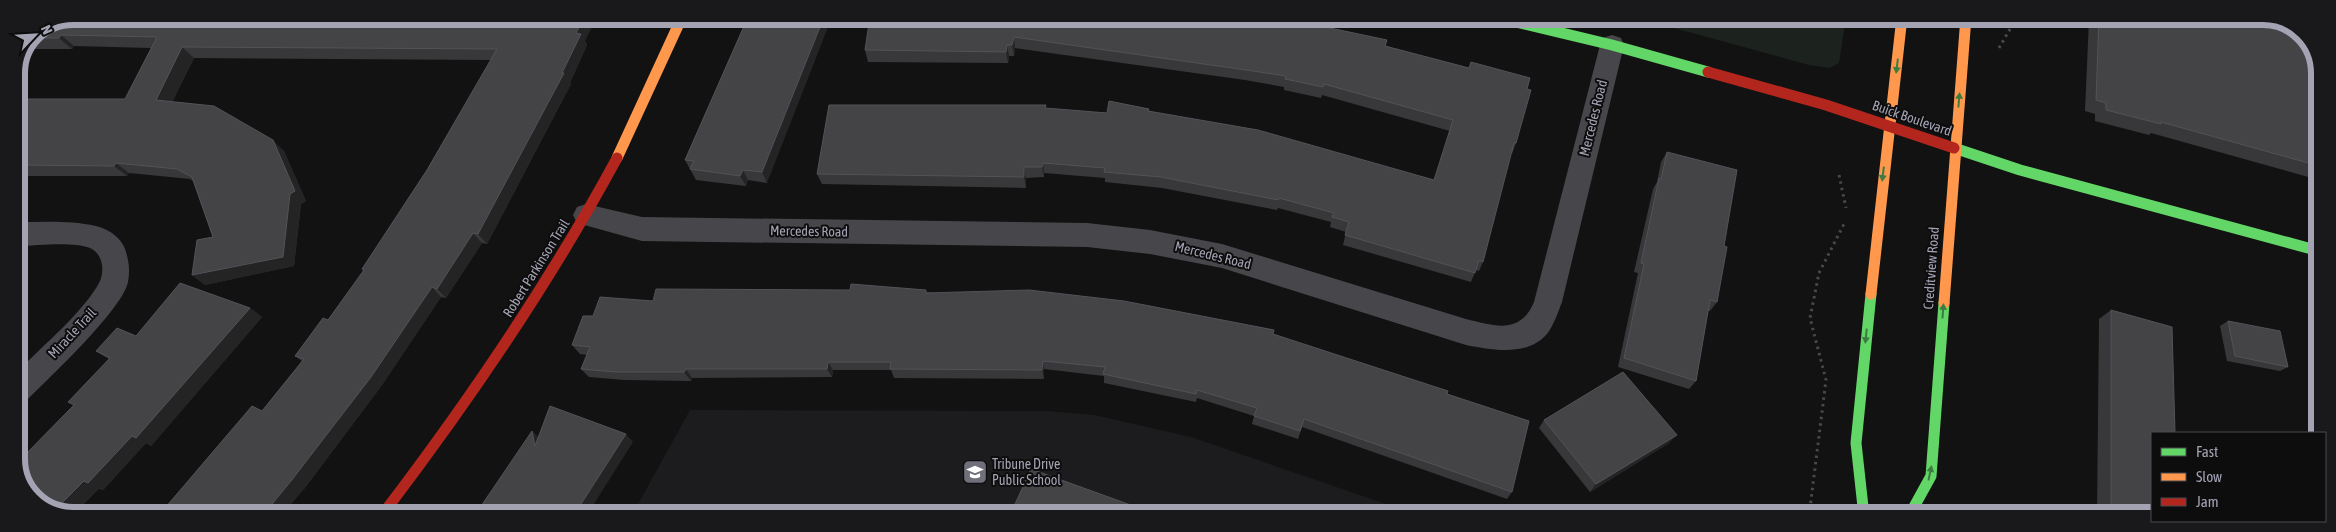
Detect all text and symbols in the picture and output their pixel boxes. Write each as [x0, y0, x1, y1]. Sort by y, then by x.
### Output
north arrow [10, 10, 60, 60]
text: N [38, 22, 56, 37]
one-way arrow [1892, 58, 1900, 74]
street label: Mercedes Road [1576, 78, 1610, 158]
one-way arrow [1955, 91, 1963, 107]
street label: Buick Boulevard [1870, 97, 1954, 139]
one-way arrow [1879, 167, 1887, 183]
street label: Robert Parkinson Trail [499, 216, 573, 320]
street label: Mercedes Road [770, 222, 848, 240]
street label: Creditview Road [1920, 226, 1942, 310]
street label: Mercedes Road [1173, 238, 1253, 272]
one-way arrow [1939, 303, 1947, 319]
street label: Miracle Trail [45, 304, 99, 361]
one-way arrow [1862, 328, 1870, 344]
legend [2151, 432, 2326, 522]
text: Fast [2196, 443, 2218, 460]
place label: Tribune Drive Public School [992, 456, 1061, 488]
school or university icon: Tribune Drive Public School [962, 459, 988, 485]
one-way arrow [1927, 464, 1935, 480]
text: Slow [2196, 468, 2222, 485]
text: Jam [2196, 493, 2219, 510]

